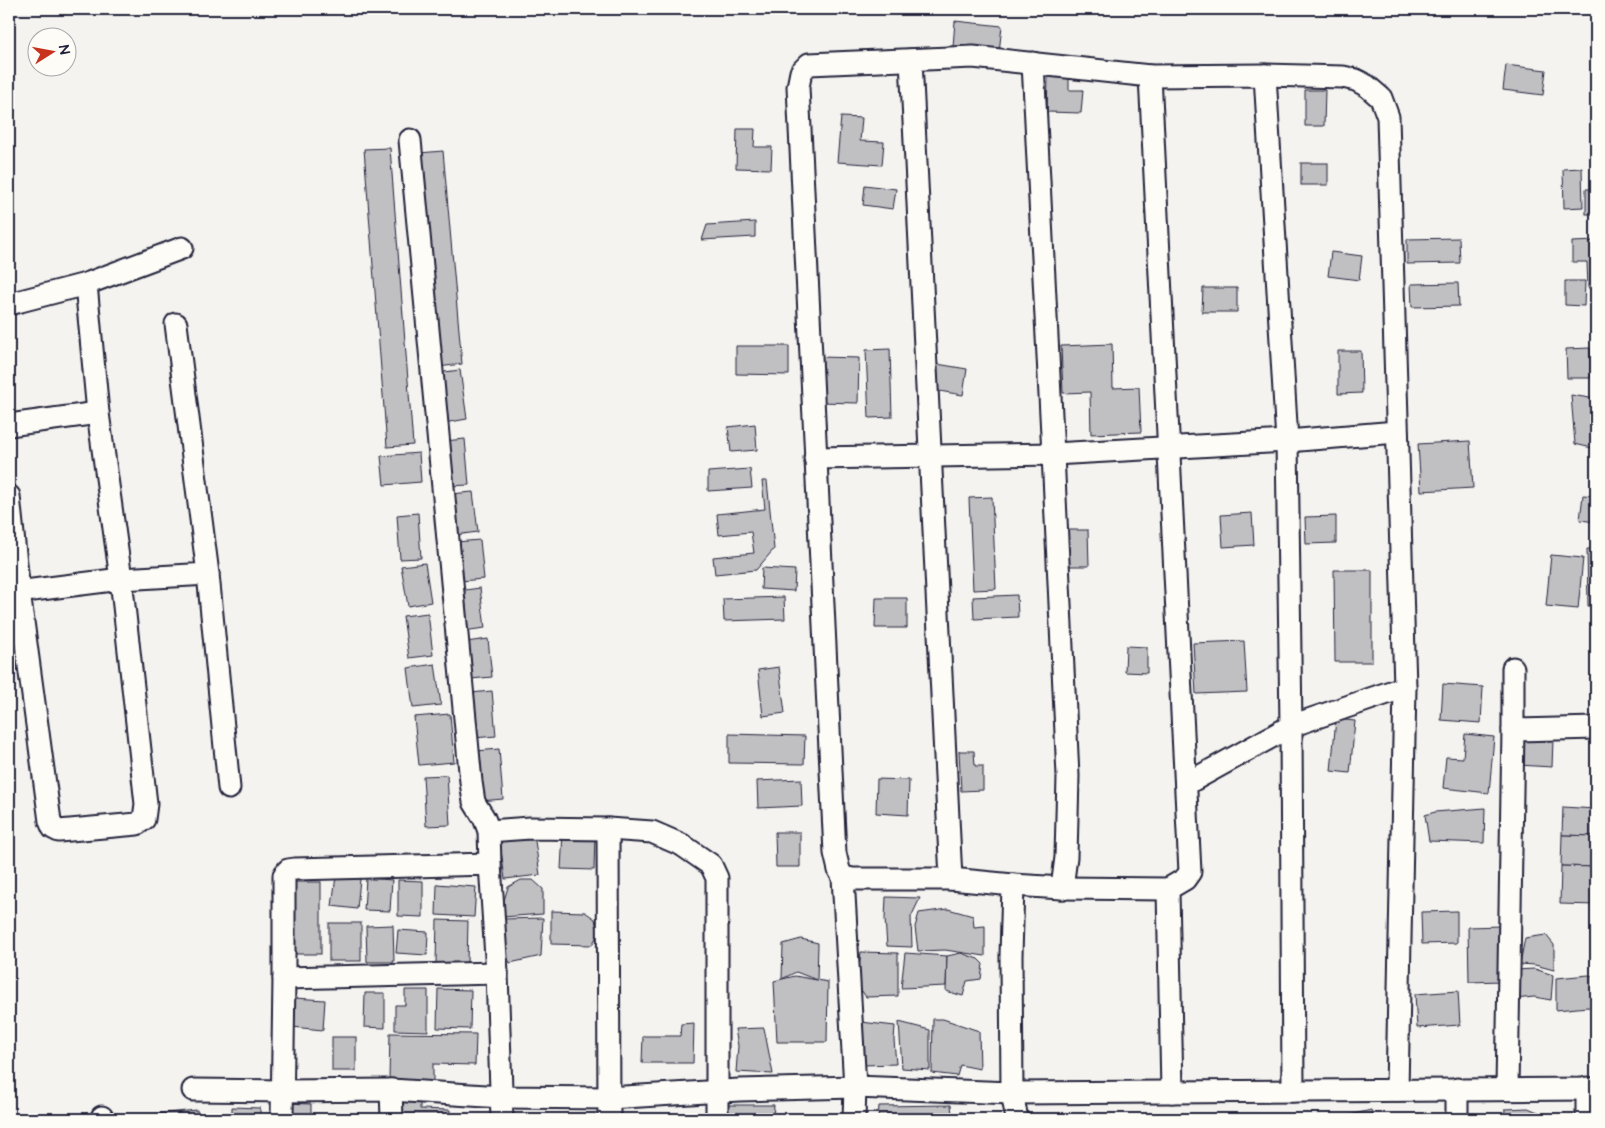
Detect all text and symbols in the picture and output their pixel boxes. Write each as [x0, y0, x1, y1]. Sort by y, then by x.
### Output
north arrow [28, 28, 78, 78]
text: N [53, 43, 74, 56]

